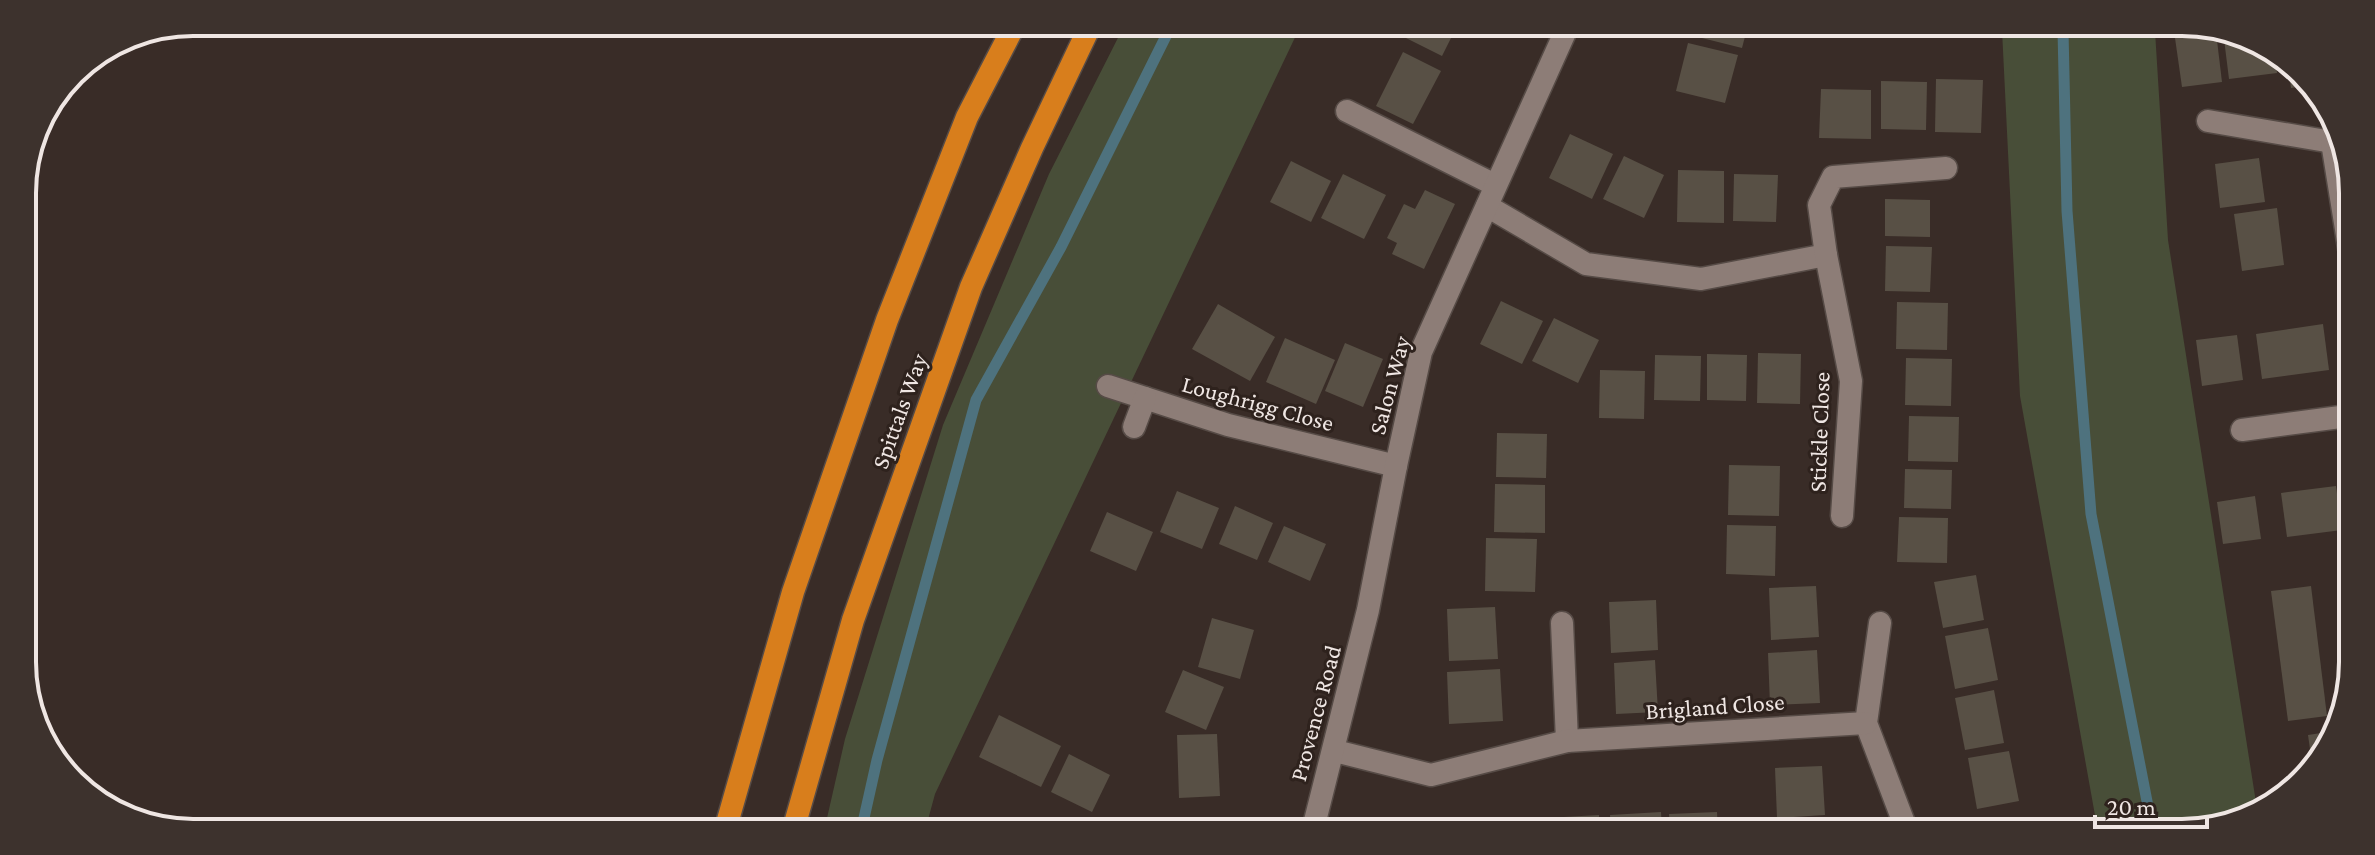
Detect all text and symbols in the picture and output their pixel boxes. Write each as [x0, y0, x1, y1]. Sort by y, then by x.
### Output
street label: Salon Way [1363, 332, 1415, 437]
street label: Spittals Way [866, 349, 933, 472]
street label: Loughrigg Close [1179, 370, 1337, 436]
street label: Stickle Close [1803, 371, 1835, 493]
street label: Provence Road [1284, 642, 1346, 784]
street label: Brigland Close [1645, 688, 1785, 724]
scale bar [2095, 779, 2207, 829]
text: 20 m [2107, 793, 2156, 820]

